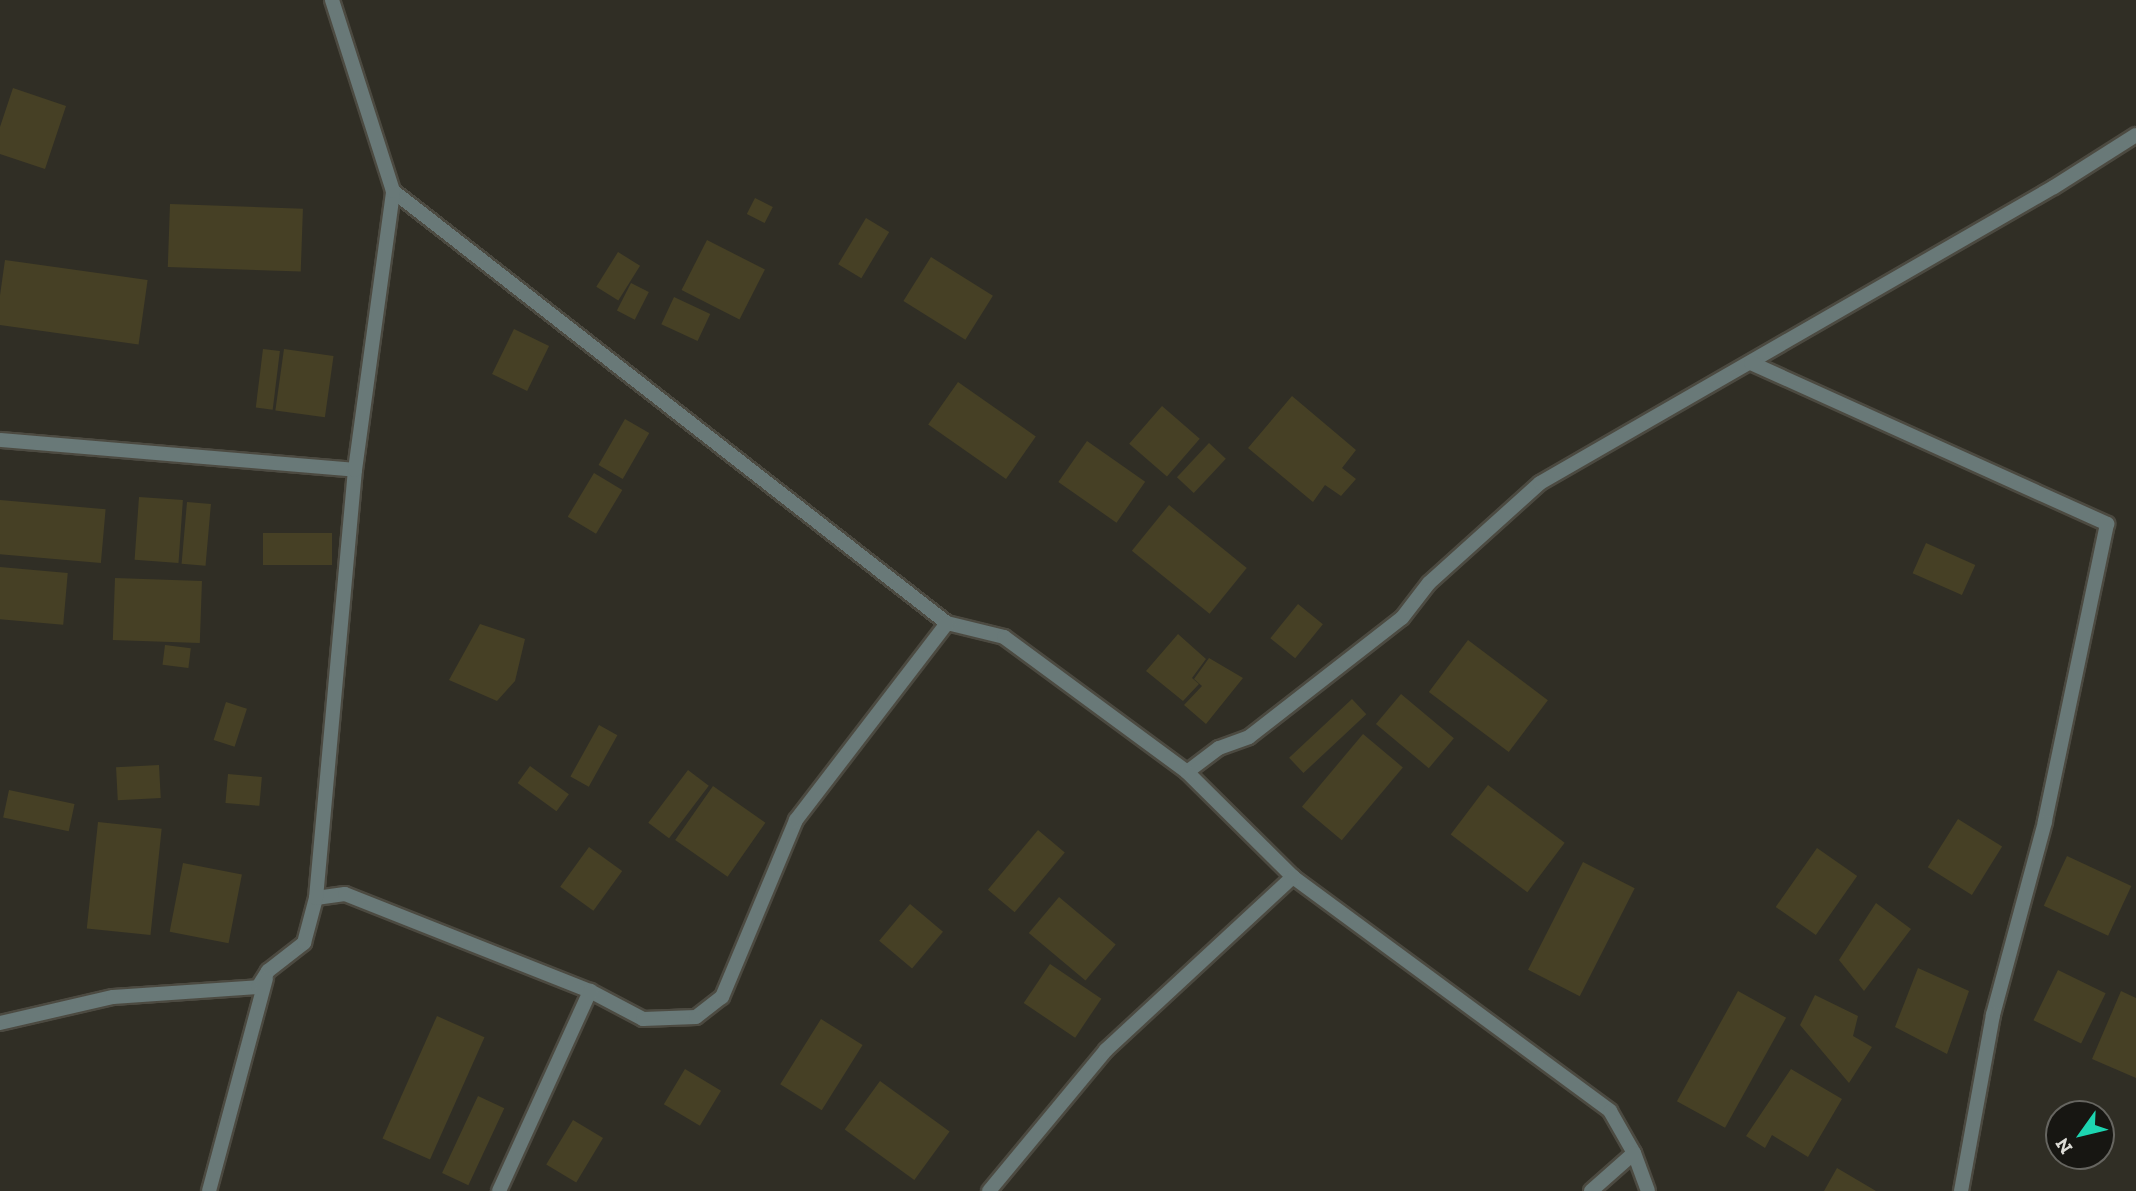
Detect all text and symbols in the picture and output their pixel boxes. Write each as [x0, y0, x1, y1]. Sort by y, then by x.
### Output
north arrow [2045, 1100, 2115, 1170]
text: N [2050, 1133, 2077, 1158]

